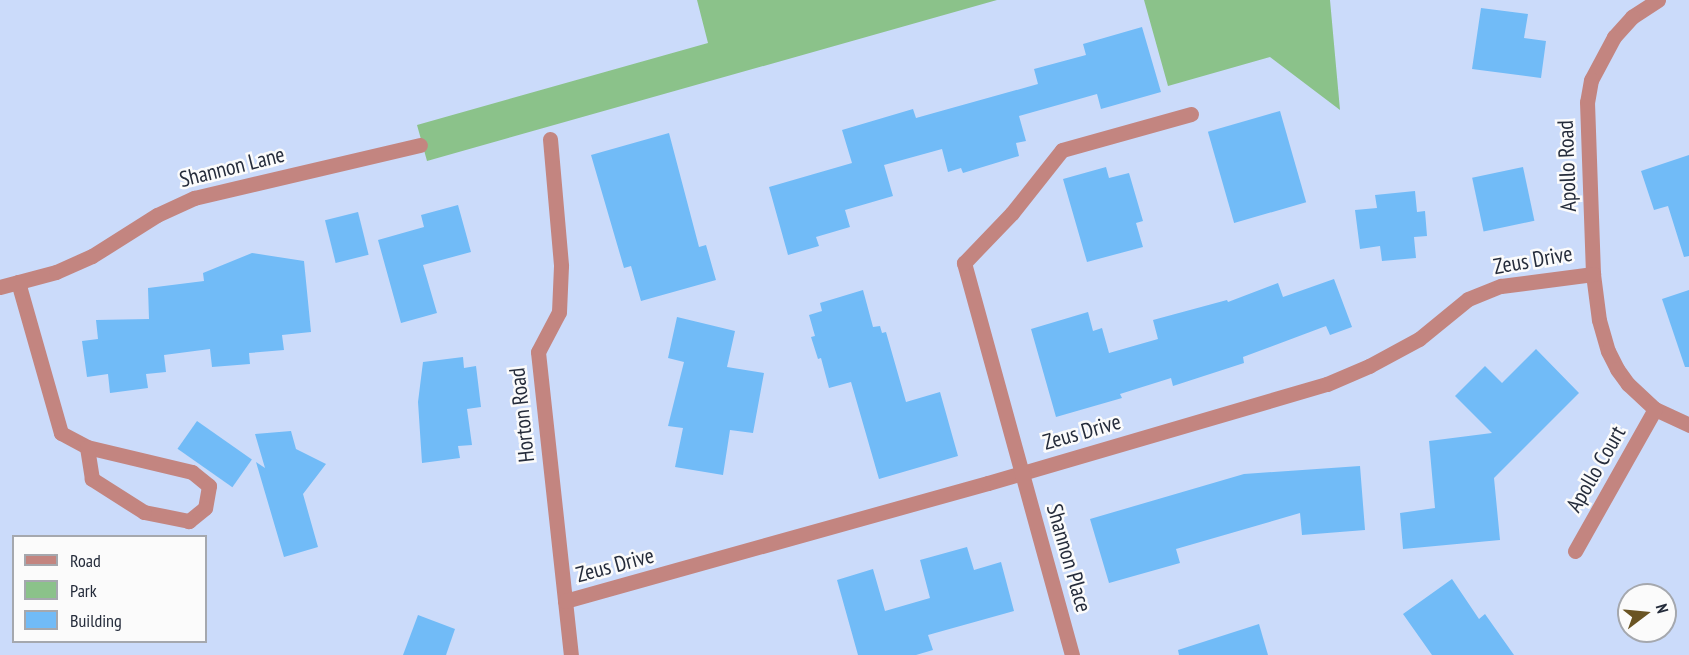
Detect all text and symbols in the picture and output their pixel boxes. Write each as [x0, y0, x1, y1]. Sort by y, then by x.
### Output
street label: Apollo Road [1552, 120, 1582, 212]
street label: Shannon Lane [177, 141, 287, 193]
street label: Zeus Drive [1492, 240, 1574, 280]
street label: Horton Road [504, 366, 540, 464]
street label: Zeus Drive [1040, 408, 1124, 456]
street label: Apollo Court [1561, 421, 1631, 517]
street label: Shannon Place [1041, 501, 1097, 615]
legend [12, 535, 207, 643]
street label: Zeus Drive [573, 542, 657, 588]
text: Road [70, 549, 101, 572]
text: Park [70, 579, 97, 602]
north arrow [1617, 583, 1677, 643]
text: N [1652, 602, 1673, 615]
text: Building [70, 609, 122, 632]

